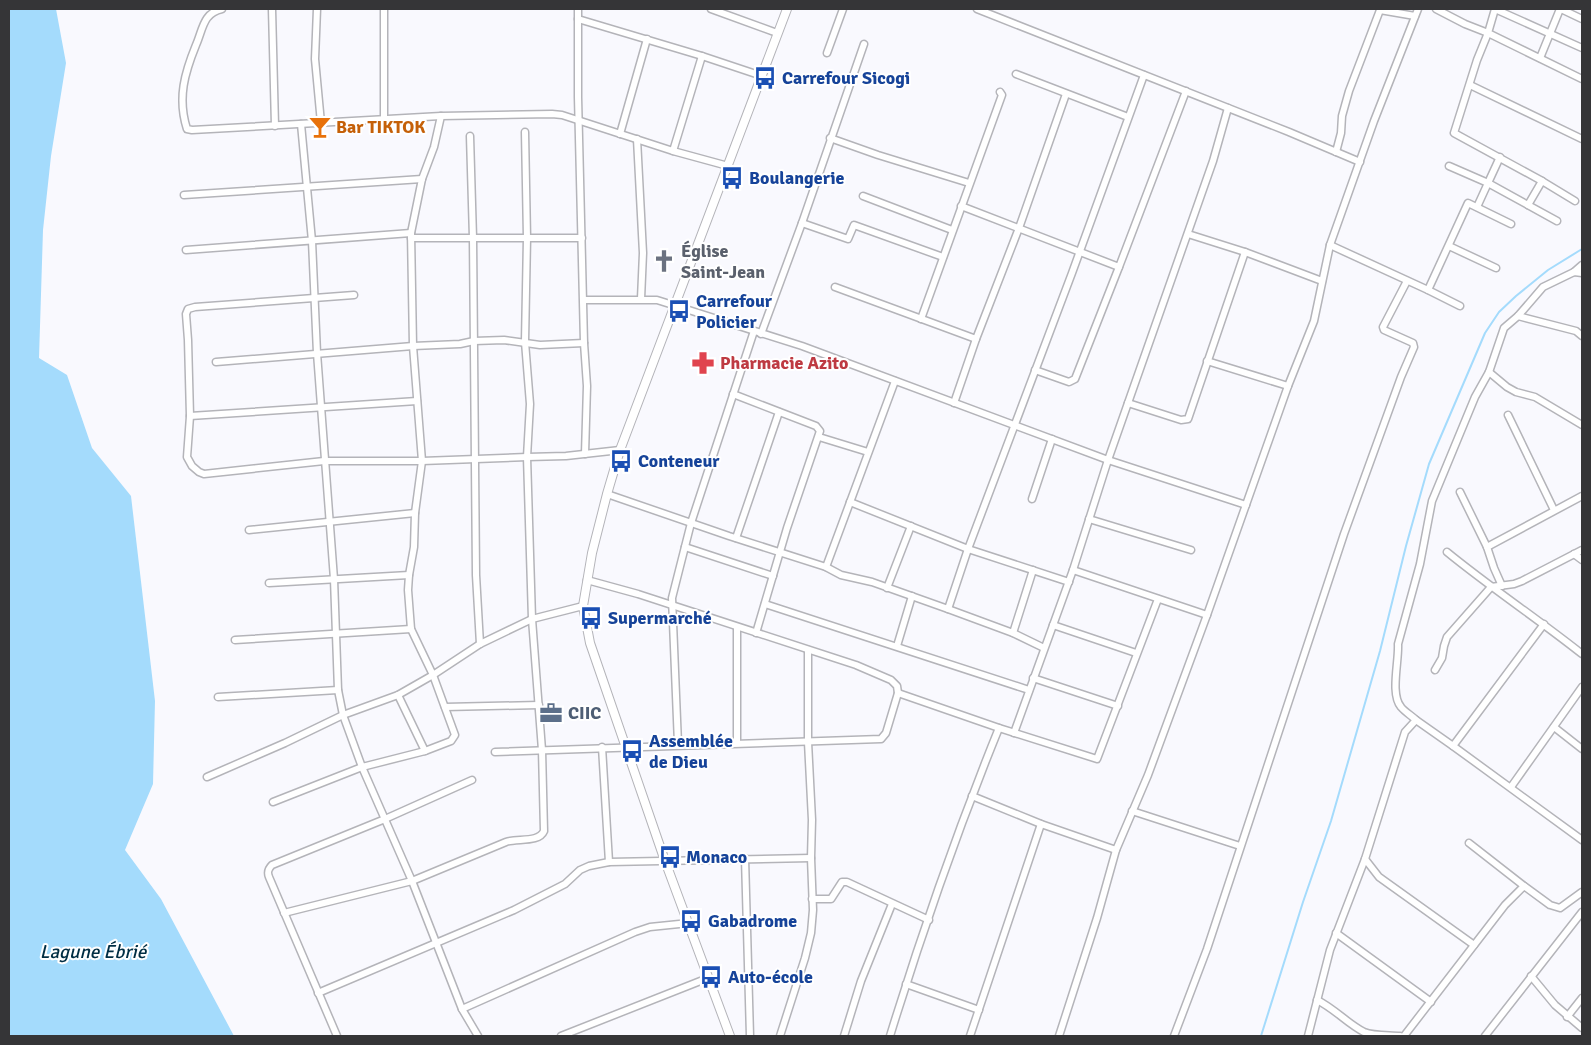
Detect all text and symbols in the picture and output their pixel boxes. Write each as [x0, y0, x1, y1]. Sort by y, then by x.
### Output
bus stop icon: Carrefour Sicogi [752, 65, 778, 91]
place label: Carrefour Sicogi [782, 67, 910, 89]
bar icon: Bar TIKTOK [307, 114, 333, 140]
place label: Bar TIKTOK [336, 116, 426, 138]
bus stop icon: Boulangerie [719, 165, 745, 191]
place label: Boulangerie [749, 167, 845, 189]
place label: Église Saint-Jean [681, 240, 765, 283]
church icon: Église Saint-Jean [651, 248, 677, 274]
place label: Carrefour Policier [696, 290, 773, 333]
bus stop icon: Carrefour Policier [666, 298, 692, 324]
pharmacy icon: Pharmacie Azito [690, 350, 716, 376]
place label: Pharmacie Azito [720, 352, 848, 374]
bus stop icon: Conteneur [608, 448, 634, 474]
place label: Conteneur [638, 450, 720, 472]
bus stop icon: Supermarché [578, 605, 604, 631]
place label: Supermarché [608, 607, 712, 629]
office icon: CIIC [538, 700, 564, 726]
place label: CIIC [568, 702, 601, 724]
place label: Assemblée de Dieu [649, 730, 733, 773]
bus stop icon: Assemblée de Dieu [619, 738, 645, 764]
bus stop icon: Monaco [657, 844, 683, 870]
place label: Monaco [686, 846, 747, 868]
bus stop icon: Gabadrome [678, 908, 704, 934]
place label: Gabadrome [708, 910, 797, 932]
water label: Lagune Ébrié [40, 940, 148, 964]
bus stop icon: Auto-école [698, 964, 724, 990]
place label: Auto-école [728, 966, 813, 988]

